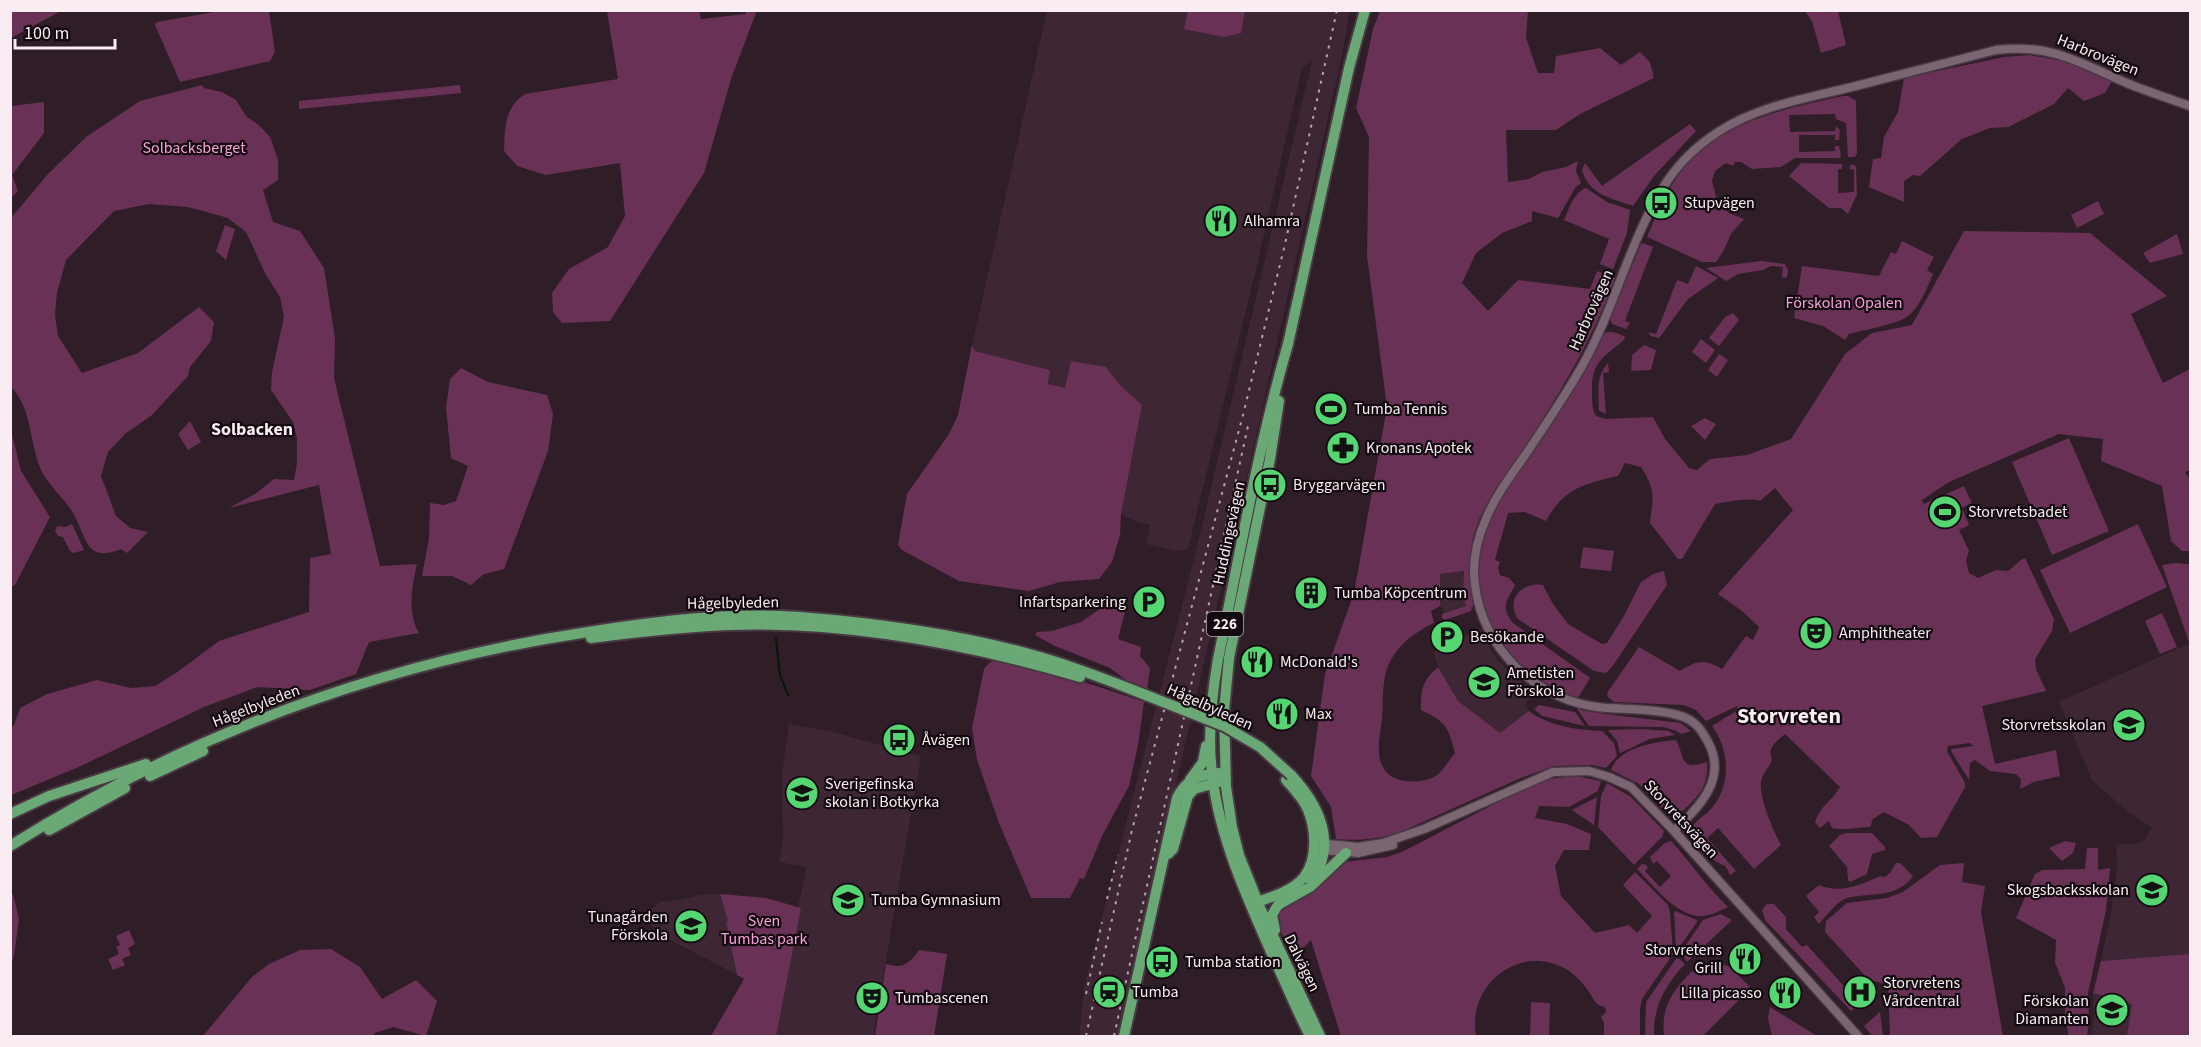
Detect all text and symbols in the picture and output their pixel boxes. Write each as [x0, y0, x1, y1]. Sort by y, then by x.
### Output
scale bar [15, 12, 116, 50]
text: 100 m [24, 21, 69, 46]
street label: Harbrovägen [2054, 29, 2142, 81]
park label: Solbacksberget [142, 137, 246, 159]
bus stop icon: Stupvägen [1643, 185, 1679, 221]
place label: Stupvägen [1684, 192, 1755, 214]
restaurant icon: Alhamra [1203, 203, 1239, 239]
place label: Alhamra [1244, 210, 1300, 232]
street label: Harbrovägen [1563, 266, 1619, 354]
park label: Förskolan Opalen [1785, 292, 1903, 314]
sports icon: Tumba Tennis [1313, 391, 1349, 427]
place label: Tumba Tennis [1354, 398, 1448, 420]
district label: Solbacken [211, 417, 293, 442]
pharmacy icon: Kronans Apotek [1325, 430, 1361, 466]
place label: Kronans Apotek [1366, 437, 1472, 459]
bus stop icon: Bryggarvägen [1252, 467, 1288, 503]
place label: Bryggarvägen [1293, 474, 1385, 496]
street label: Huddingevägen [1207, 479, 1251, 587]
sports icon: Storvretsbadet [1927, 494, 1963, 530]
place label: Storvretsbadet [1968, 501, 2068, 523]
building icon: Tumba Köpcentrum [1293, 575, 1329, 611]
place label: Tumba Köpcentrum [1334, 582, 1467, 604]
parking icon: Infartsparkering [1131, 584, 1167, 620]
street label: Hågelbyleden [687, 591, 779, 615]
place label: Infartsparkering [1019, 591, 1126, 613]
road number: 226 [1207, 612, 1243, 636]
theatre icon: Amphitheater [1798, 615, 1834, 651]
parking icon: Besökande [1429, 619, 1465, 655]
place label: Amphitheater [1839, 622, 1931, 644]
place label: Besökande [1470, 626, 1544, 648]
restaurant icon: McDonald's [1239, 644, 1275, 680]
place label: McDonald's [1280, 651, 1358, 673]
place label: Ametisten Förskola [1507, 662, 1574, 702]
school or university icon: Ametisten Förskola [1466, 664, 1502, 700]
street label: Hågelbyleden [1163, 678, 1257, 736]
street label: Hågelbyleden [209, 679, 303, 733]
restaurant icon: Max [1264, 696, 1300, 732]
district label: Storvreten [1737, 700, 1841, 732]
place label: Max [1305, 703, 1332, 725]
school or university icon: Storvretsskolan [2111, 707, 2147, 743]
place label: Storvretsskolan [2002, 714, 2106, 736]
bus stop icon: Åvägen [881, 722, 917, 758]
place label: Åvägen [922, 729, 970, 751]
place label: Sverigefinska skolan i Botkyrka [825, 773, 939, 813]
school or university icon: Sverigefinska skolan i Botkyrka [784, 775, 820, 811]
street label: Storvretsvägen [1639, 775, 1723, 863]
school or university icon: Skogsbacksskolan [2134, 872, 2170, 908]
place label: Skogsbacksskolan [2007, 879, 2129, 901]
school or university icon: Tumba Gymnasium [830, 882, 866, 918]
place label: Tumba Gymnasium [871, 889, 1001, 911]
place label: Tunagården Förskola [588, 906, 668, 946]
school or university icon: Tunagården Förskola [673, 908, 709, 944]
park label: Sven Tumbas park [721, 910, 807, 950]
street label: Dalvägen [1279, 930, 1325, 996]
place label: Storvretens Grill [1645, 939, 1722, 979]
restaurant icon: Storvretens Grill [1727, 941, 1763, 977]
bus stop icon: Tumba station [1144, 944, 1180, 980]
place label: Tumba station [1185, 951, 1281, 973]
place label: Storvretens Vårdcentral [1883, 972, 1961, 1012]
station icon: Tumba [1091, 974, 1127, 1010]
hospital icon: Storvretens Vårdcentral [1842, 974, 1878, 1010]
restaurant icon: Lilla picasso [1767, 975, 1803, 1011]
theatre icon: Tumbascenen [854, 980, 890, 1016]
place label: Tumba [1132, 981, 1179, 1003]
place label: Lilla picasso [1681, 982, 1762, 1004]
place label: Tumbascenen [895, 987, 989, 1009]
place label: Förskolan Diamanten [2015, 990, 2089, 1030]
school or university icon: Förskolan Diamanten [2094, 992, 2130, 1028]

